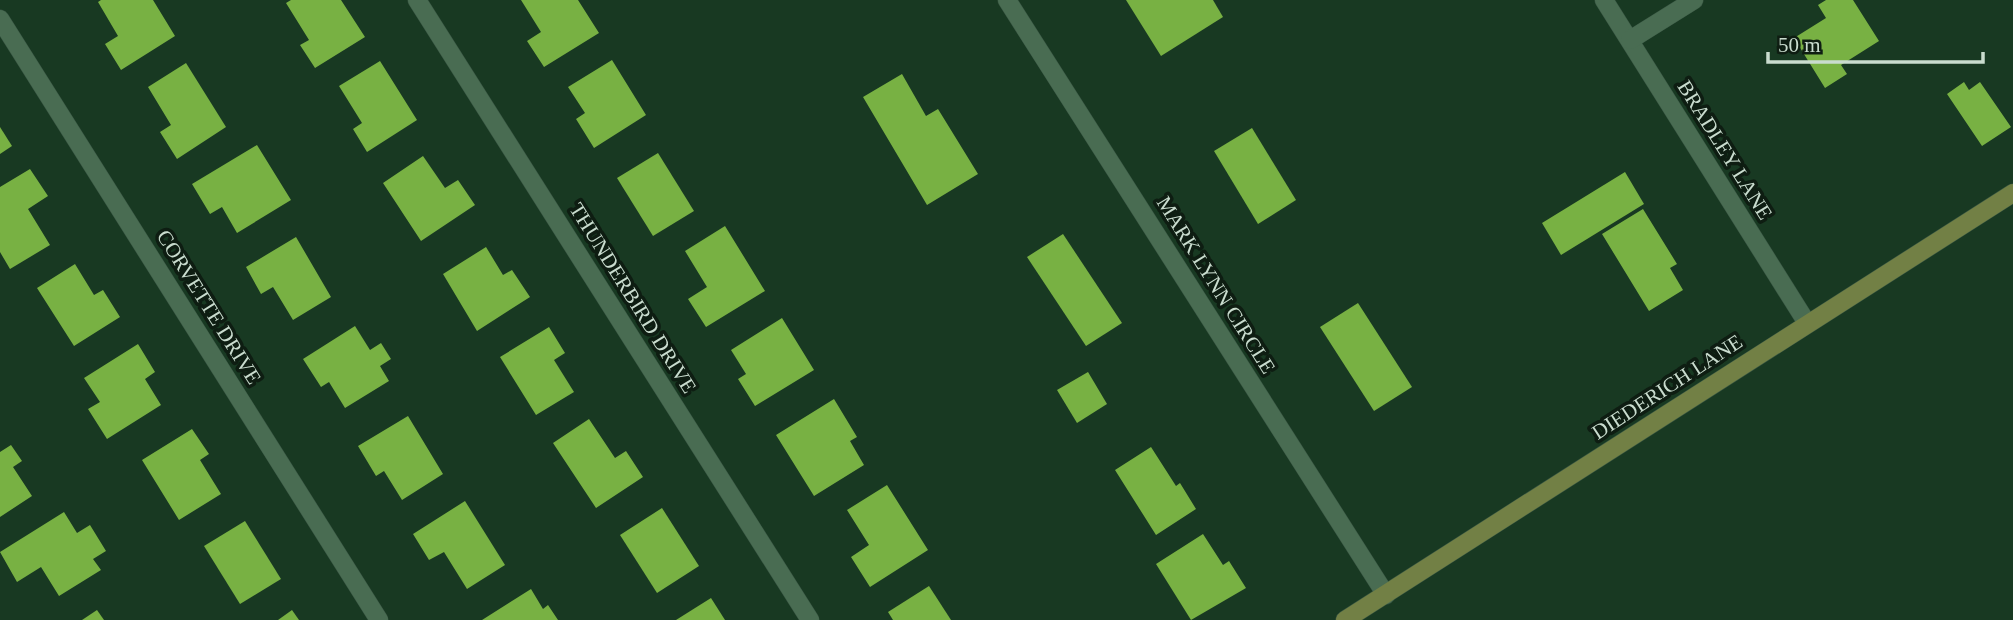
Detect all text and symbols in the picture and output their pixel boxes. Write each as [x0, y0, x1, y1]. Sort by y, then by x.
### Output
scale bar [1768, 21, 1983, 65]
text: 50 m [1778, 33, 1821, 57]
street label: BRADLEY LANE [1673, 76, 1777, 224]
street label: MARK LYNN CIRCLE [1152, 192, 1280, 378]
street label: THUNDERBIRD DRIVE [565, 198, 701, 398]
street label: CORVETTE DRIVE [152, 225, 266, 389]
street label: DIEDERICH LANE [1587, 329, 1747, 445]

